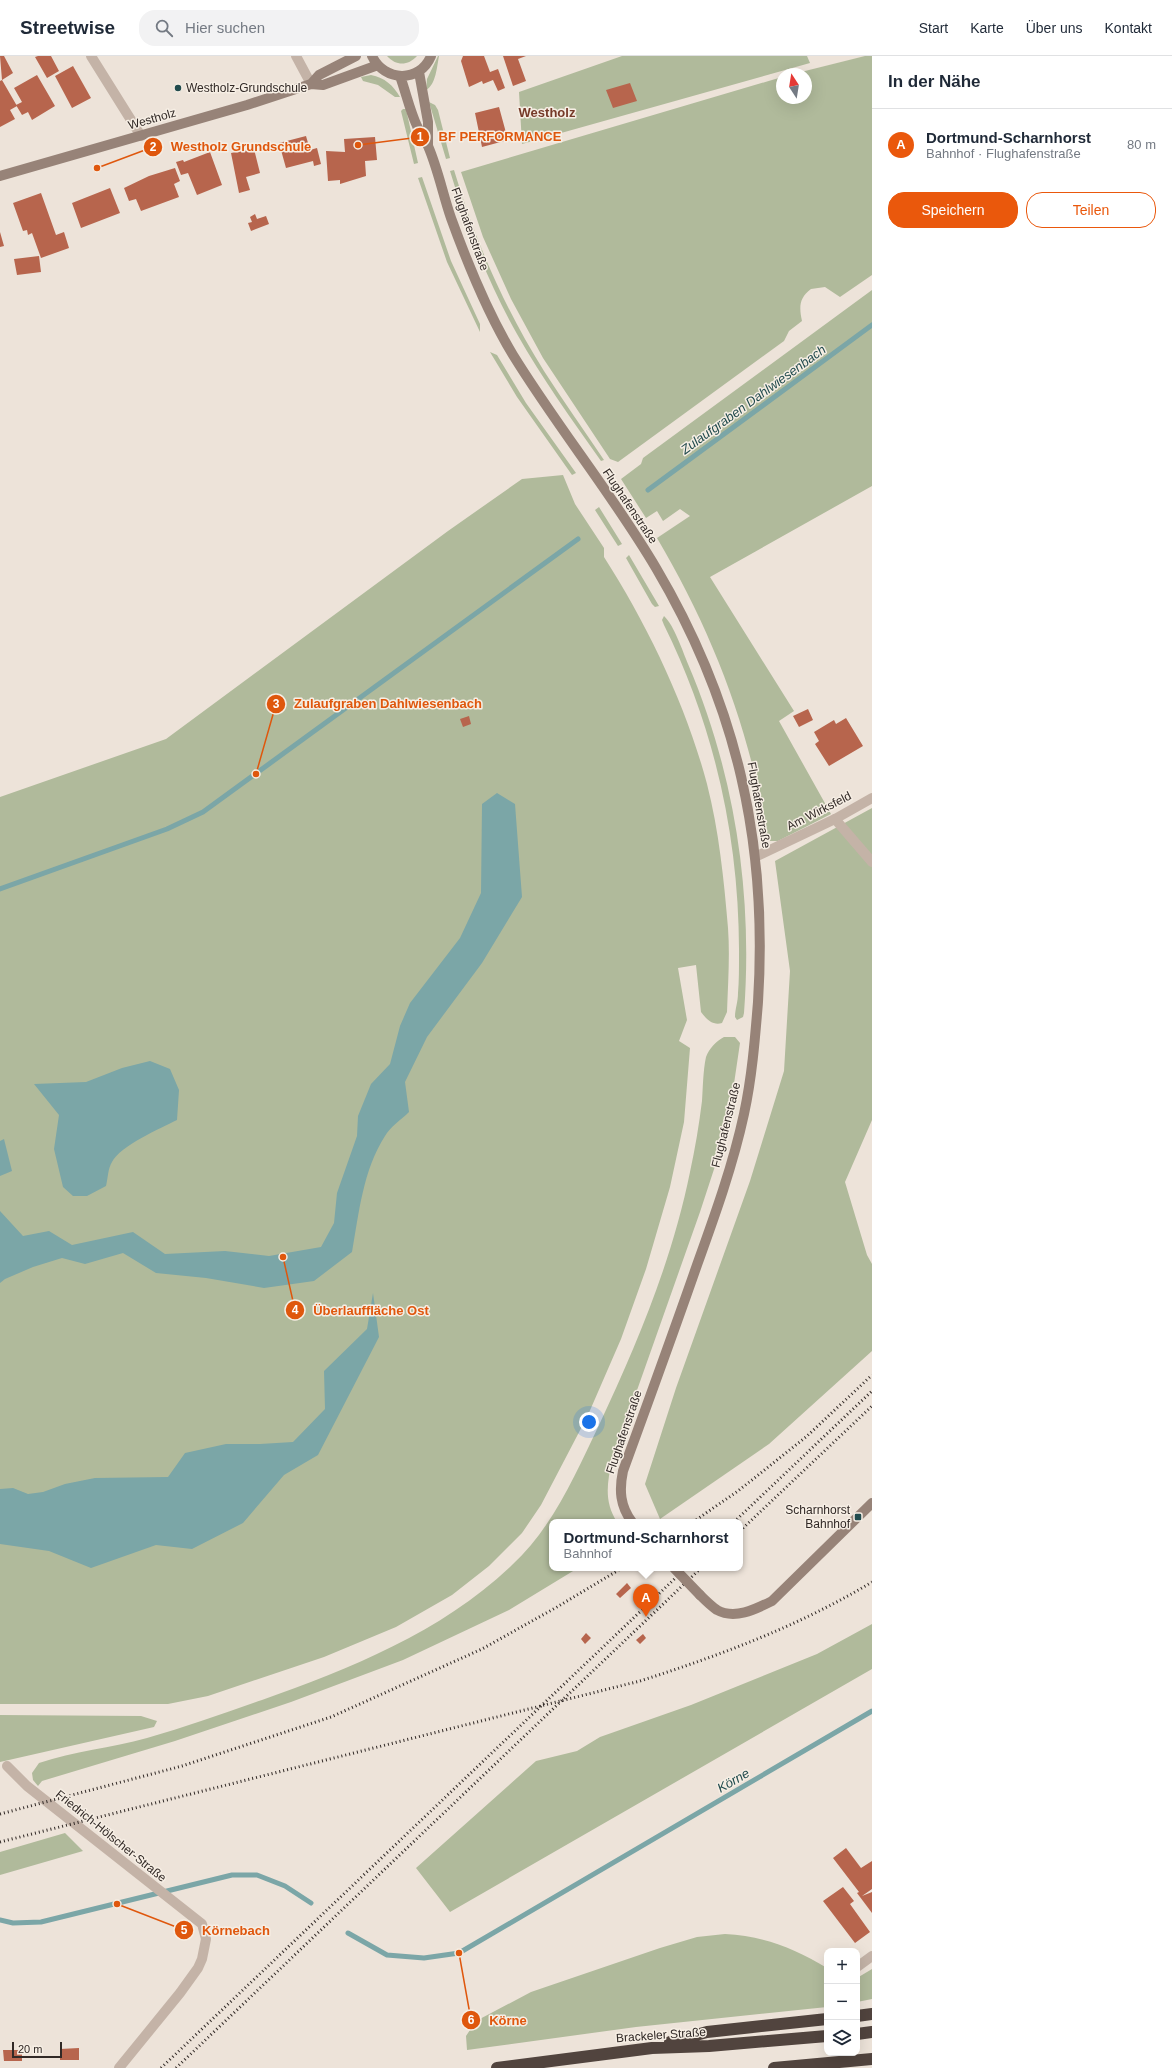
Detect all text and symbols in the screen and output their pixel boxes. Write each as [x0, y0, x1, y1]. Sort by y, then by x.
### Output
search box [139, 10, 419, 46]
text: Streetwise [20, 17, 115, 38]
icon: search [153, 17, 175, 39]
text: Hier suchen [185, 19, 265, 36]
text: Start [919, 20, 948, 36]
text: Karte [970, 20, 1004, 36]
text: Über uns [1026, 20, 1083, 36]
text: Kontakt [1105, 20, 1152, 36]
north arrow [776, 68, 812, 104]
text: In der Nähe [888, 72, 981, 91]
place label: Westholz-Grundschule [186, 81, 307, 95]
marker: Westholz-Grundschule [173, 83, 183, 93]
street label: Westholz [126, 105, 178, 133]
district label: Westholz [519, 105, 576, 120]
callout: BF PERFORMANCE [410, 124, 569, 149]
text: BF PERFORMANCE [439, 129, 562, 144]
text: Dortmund-Scharnhorst [926, 129, 1091, 146]
text: 1 [417, 130, 424, 144]
callout: Westholz Grundschule [143, 134, 320, 159]
text: A [896, 137, 906, 152]
text: 80 m [1127, 137, 1156, 152]
text: Westholz Grundschule [171, 139, 311, 154]
text: 2 [150, 140, 157, 154]
text: Bahnhof · Flughafenstraße [926, 146, 1081, 161]
street label: Flughafenstraße [448, 186, 492, 273]
button: Speichern [888, 192, 1018, 228]
button: Teilen [1026, 192, 1156, 228]
water label: Zulaufgraben Dahlwiesenbach [677, 342, 829, 458]
street label: Flughafenstraße [600, 466, 660, 546]
callout: Zulaufgraben Dahlwiesenbach [266, 691, 490, 716]
text: Zulaufgraben Dahlwiesenbach [294, 696, 482, 711]
text: 3 [273, 697, 280, 711]
street label: Flughafenstraße [745, 761, 774, 850]
street label: Am Wirksfeld [784, 789, 854, 833]
street label: Flughafenstraße [709, 1081, 743, 1169]
callout: Überlauffläche Ost [285, 1297, 437, 1322]
text: 4 [292, 1303, 299, 1317]
text: Überlauffläche Ost [313, 1303, 429, 1318]
street label: Flughafenstraße [603, 1388, 645, 1476]
your location [579, 1412, 599, 1432]
place label: Scharnhorst Bahnhof [785, 1503, 851, 1531]
marker: Scharnhorst Bahnhof [853, 1512, 863, 1522]
popup [549, 1519, 743, 1571]
text: Dortmund-Scharnhorst [564, 1529, 729, 1546]
text: Bahnhof [564, 1546, 612, 1561]
pin: A [633, 1584, 659, 1617]
water label: Körne [714, 1765, 752, 1796]
street label: Friedrich-Hölscher-Straße [53, 1787, 169, 1885]
callout: Körnebach [174, 1918, 278, 1943]
text: 5 [181, 1923, 188, 1937]
text: Körnebach [202, 1923, 270, 1938]
map controls [824, 1948, 860, 2056]
button: + [824, 1948, 860, 1984]
button: − [824, 1984, 860, 2020]
callout: Körne [461, 2008, 534, 2033]
text: 6 [468, 2013, 475, 2027]
text: Körne [489, 2013, 527, 2028]
button: layers [824, 2020, 860, 2056]
street label: Brackeler Straße [616, 2025, 707, 2045]
scale bar [12, 2040, 62, 2059]
text: 20 m [18, 2043, 42, 2055]

